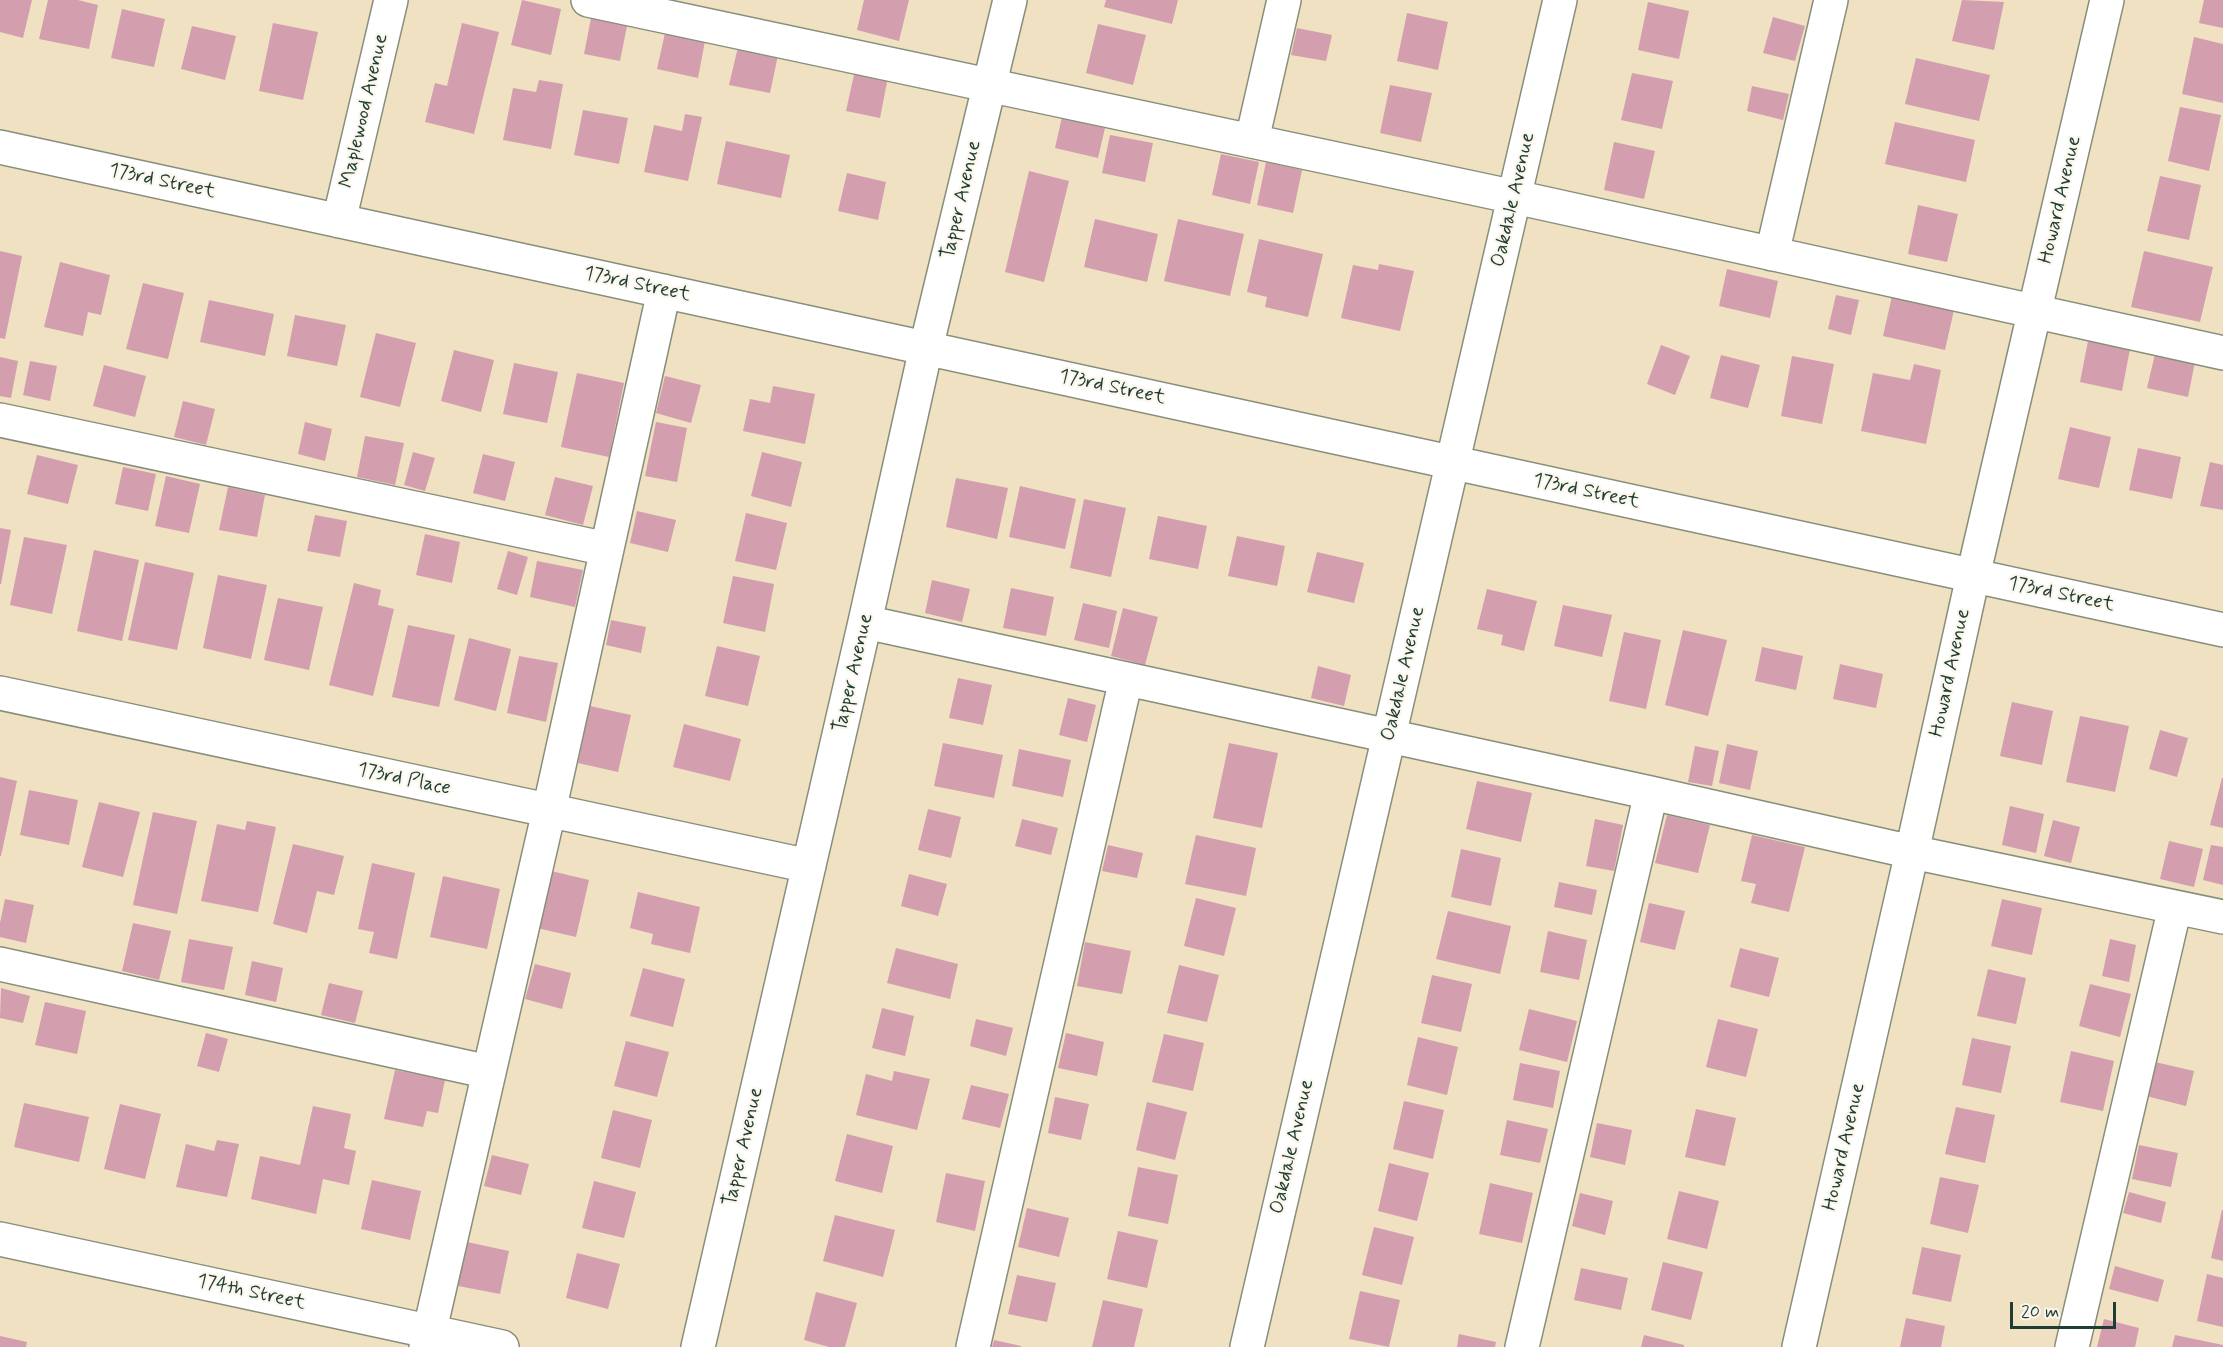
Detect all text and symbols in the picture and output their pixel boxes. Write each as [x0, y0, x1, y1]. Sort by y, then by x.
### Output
street label: Maplewood Avenue [336, 32, 394, 190]
street label: Oakdale Avenue [1487, 130, 1541, 270]
street label: Howard Avenue [2035, 134, 2087, 266]
street label: Tapper Avenue [937, 138, 987, 262]
street label: 173rd Street [107, 159, 217, 205]
street label: 173rd Street [582, 262, 692, 308]
street label: 173rd Street [1057, 365, 1167, 411]
street label: 173rd Street [1531, 469, 1641, 515]
street label: 173rd Street [2006, 572, 2116, 618]
street label: Oakdale Avenue [1377, 604, 1431, 744]
street label: Howard Avenue [1926, 607, 1976, 739]
street label: Tapper Avenue [829, 611, 879, 735]
street label: 173rd Place [355, 758, 453, 802]
street label: Oakdale Avenue [1266, 1077, 1320, 1217]
street label: Howard Avenue [1819, 1081, 1871, 1213]
street label: Tapper Avenue [719, 1085, 769, 1209]
street label: 174th Street [195, 1270, 307, 1316]
scale bar [2013, 1290, 2120, 1328]
text: 20 m [2021, 1300, 2059, 1324]

